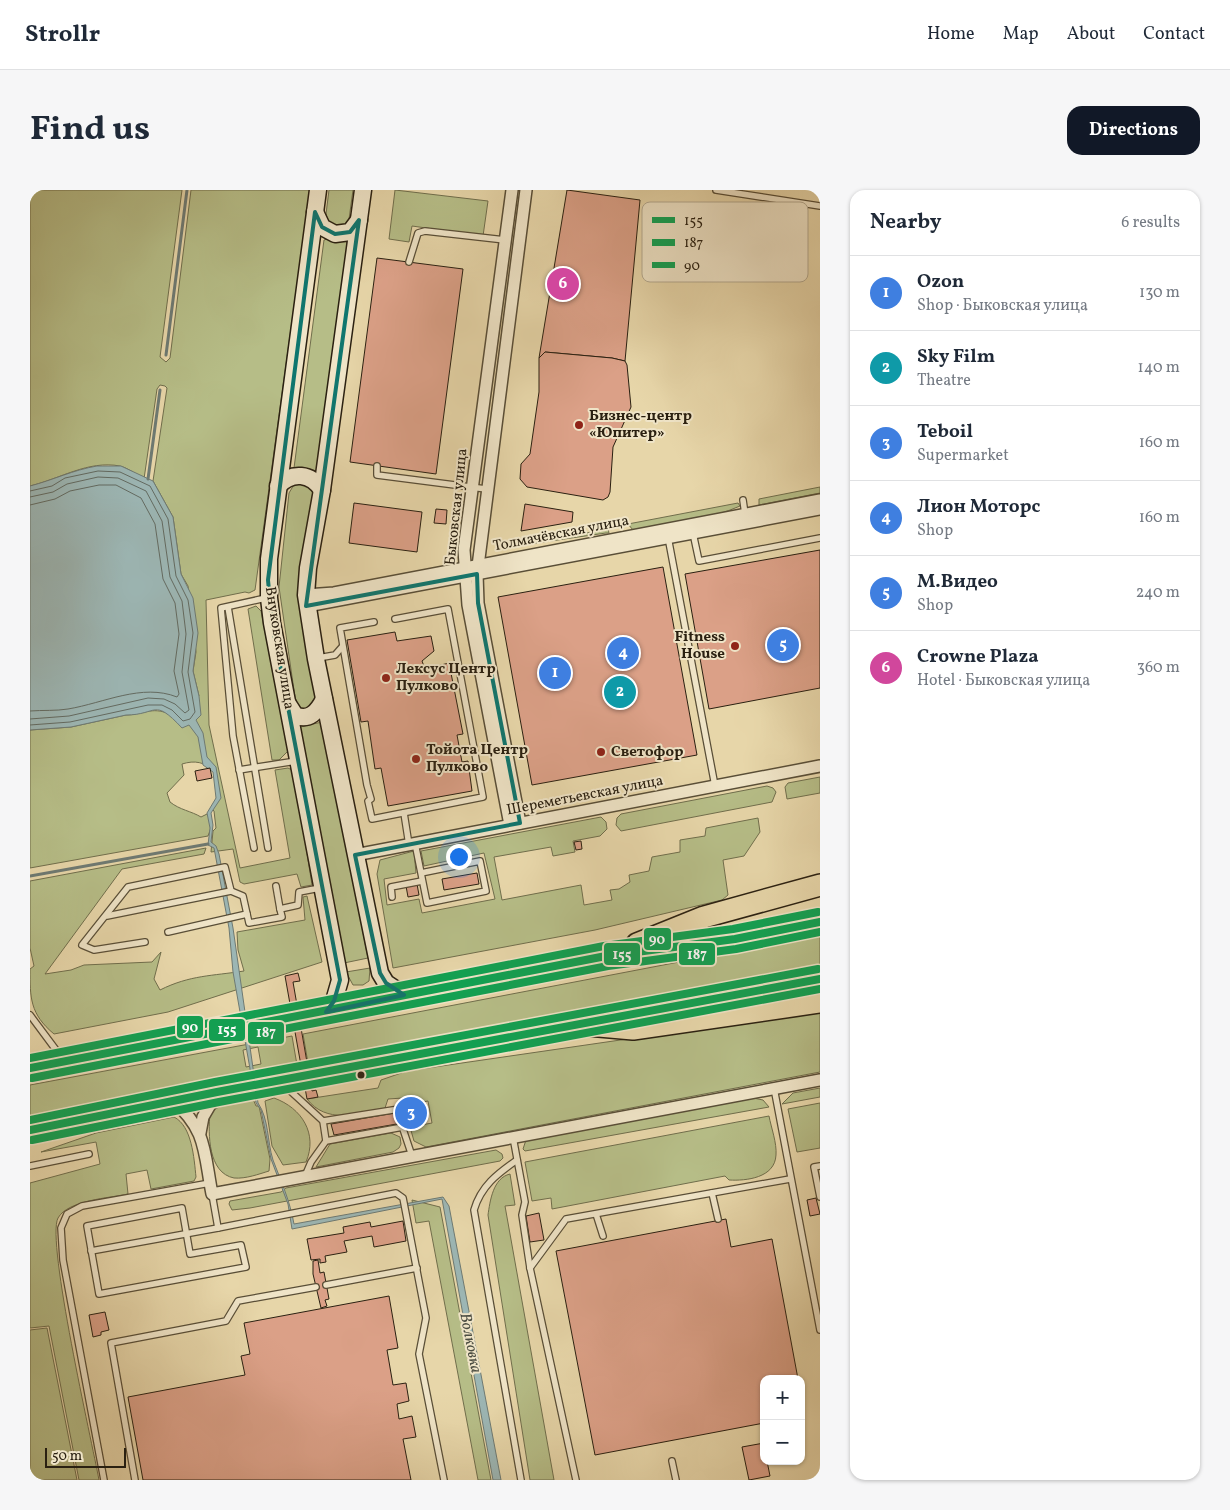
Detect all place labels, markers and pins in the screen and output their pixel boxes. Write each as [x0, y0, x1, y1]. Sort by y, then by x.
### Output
pin: 6 [547, 265, 579, 303]
place label: Бизнес-центр «Юпитер» [589, 406, 692, 444]
marker: Бизнес-центр «Юпитер» [573, 419, 585, 431]
pin: 5 [767, 626, 799, 664]
place label: Fitness House [675, 627, 725, 665]
pin: 4 [607, 634, 639, 672]
marker: Fitness House [729, 640, 741, 652]
pin: 1 [539, 654, 571, 692]
place label: Лексус Центр Пулково [396, 659, 496, 697]
marker: Лексус Центр Пулково [380, 672, 392, 684]
pin: 2 [604, 673, 636, 711]
place label: Тойота Центр Пулково [426, 740, 528, 778]
place label: Светофор [611, 742, 683, 763]
marker: Светофор [595, 746, 607, 758]
marker: Тойота Центр Пулково [410, 753, 422, 765]
unlabelled marker [356, 1070, 366, 1080]
pin: 3 [395, 1094, 427, 1132]

